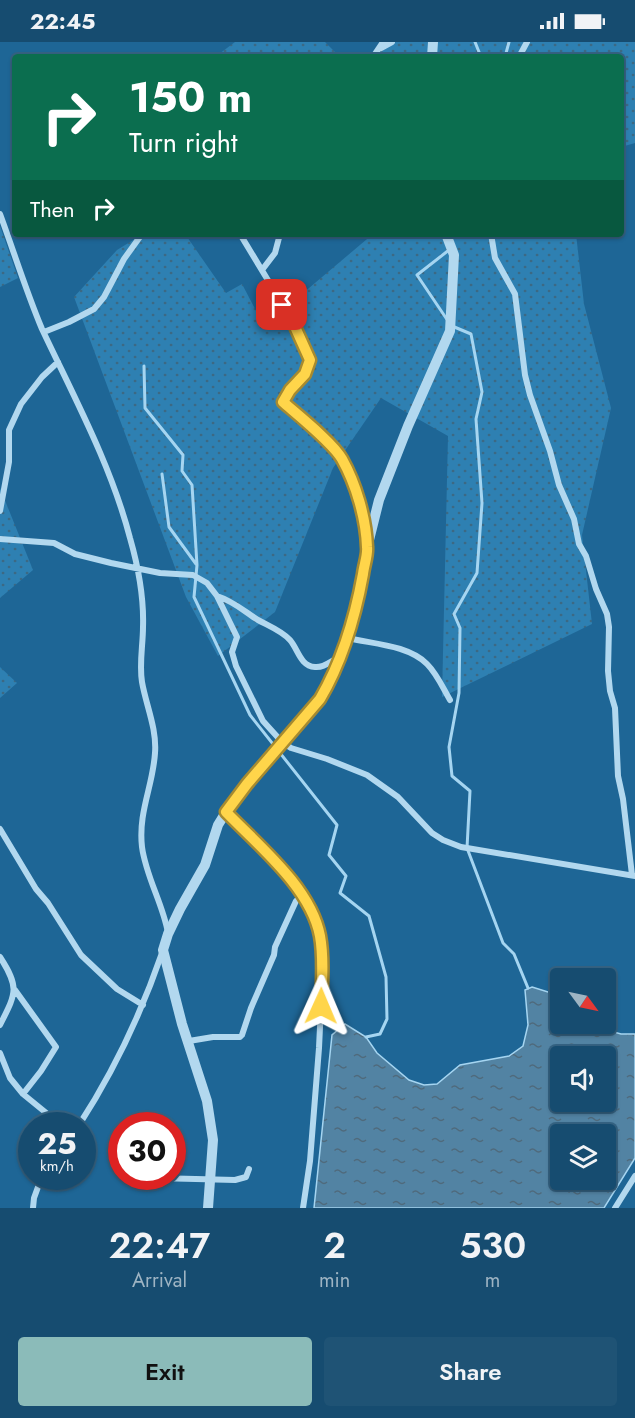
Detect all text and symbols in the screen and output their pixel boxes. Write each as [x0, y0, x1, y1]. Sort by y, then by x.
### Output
text: 22:45 [30, 5, 96, 37]
text: 150 m [129, 67, 252, 128]
icon: right [30, 78, 108, 156]
text: Turn right [129, 123, 237, 162]
icon: right [87, 192, 120, 225]
text: Then [30, 193, 75, 225]
pin [256, 279, 307, 330]
icon: arrive [265, 288, 298, 321]
north arrow [550, 968, 616, 1034]
map controls [550, 968, 616, 1190]
position arrow [289, 974, 353, 1038]
button: sound [550, 1046, 616, 1112]
speed limit sign: 30 [108, 1112, 186, 1190]
text: 25 [37, 1122, 77, 1165]
button: layers [550, 1124, 616, 1190]
text: km/h [40, 1155, 74, 1177]
text: 22:47 [109, 1219, 210, 1271]
text: 2 [323, 1219, 346, 1271]
text: 530 [459, 1219, 526, 1271]
text: Arrival [132, 1266, 187, 1295]
text: min [319, 1266, 350, 1295]
text: m [485, 1266, 500, 1295]
button: Exit [18, 1337, 312, 1406]
button: Share [324, 1337, 617, 1406]

